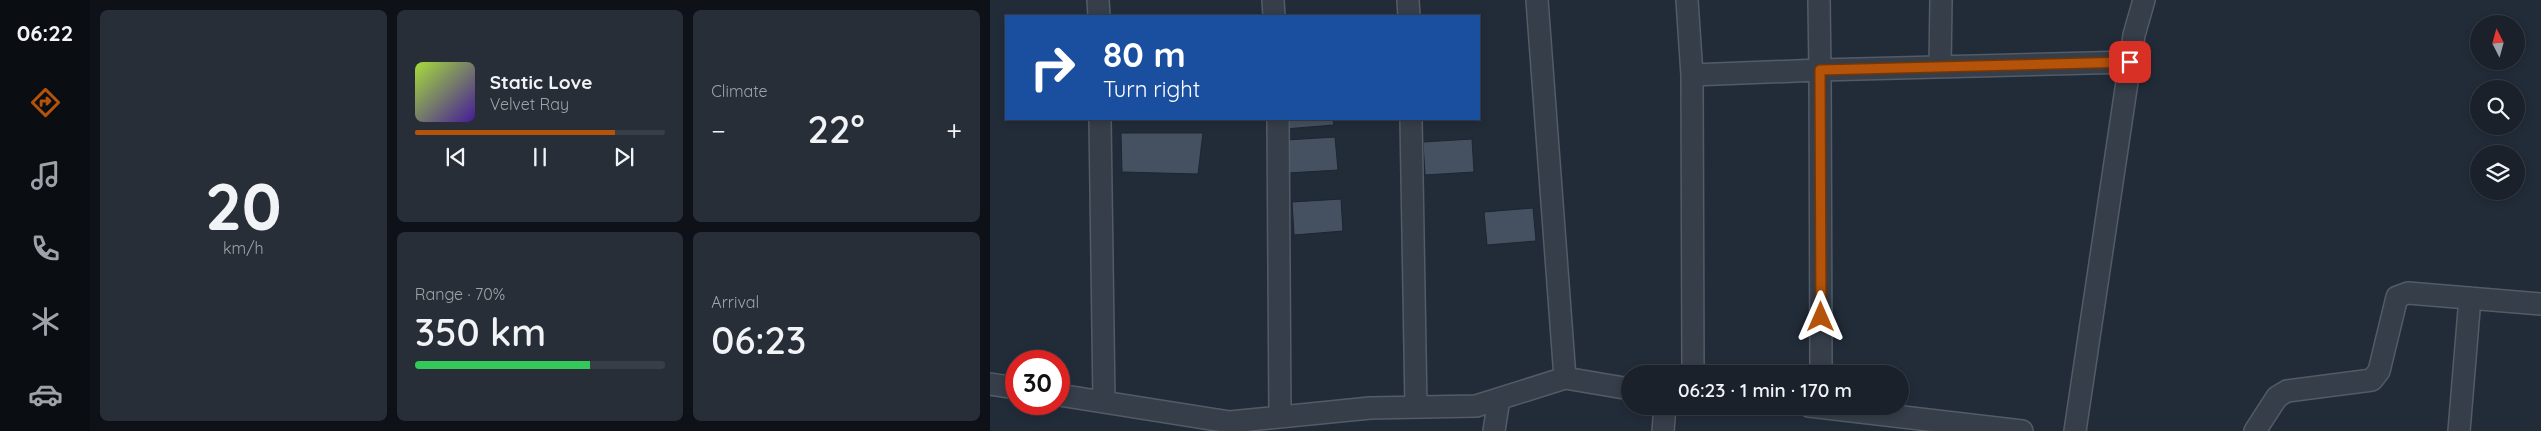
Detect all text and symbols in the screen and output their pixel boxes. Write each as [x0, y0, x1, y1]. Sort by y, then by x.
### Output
north arrow [2470, 15, 2525, 70]
map controls [2470, 15, 2525, 200]
text: 06:22 [17, 19, 73, 47]
text: 80 m [1103, 32, 1186, 76]
icon: right [1020, 35, 1085, 100]
pin [2109, 41, 2151, 83]
icon: arrive [2116, 48, 2144, 76]
text: Static Love [490, 70, 592, 94]
text: Turn right [1103, 75, 1200, 103]
button: search [2470, 80, 2525, 135]
text: Climate [711, 81, 768, 101]
icon: directions [28, 85, 63, 120]
text: Velvet Ray [490, 94, 569, 114]
text: 22° [808, 105, 865, 153]
text: − [711, 113, 726, 148]
text: + [946, 113, 962, 148]
icon: previous [442, 143, 470, 171]
icon: pause [526, 143, 554, 171]
icon: next [610, 143, 638, 171]
button: layers [2470, 145, 2525, 200]
icon: music [28, 158, 63, 193]
text: 20 [205, 165, 282, 246]
icon: phone [28, 231, 63, 266]
text: km/h [223, 238, 264, 258]
text: Range · 70% [415, 284, 505, 304]
position arrow [1794, 290, 1846, 342]
text: Arrival [711, 292, 759, 312]
icon: climate [28, 304, 63, 339]
text: 350 km [415, 308, 546, 356]
text: 06:23 [711, 316, 806, 364]
speed limit sign: 30 [1005, 350, 1070, 415]
icon: car [28, 377, 63, 412]
text: 06:23 · 1 min · 170 m [1678, 378, 1852, 402]

